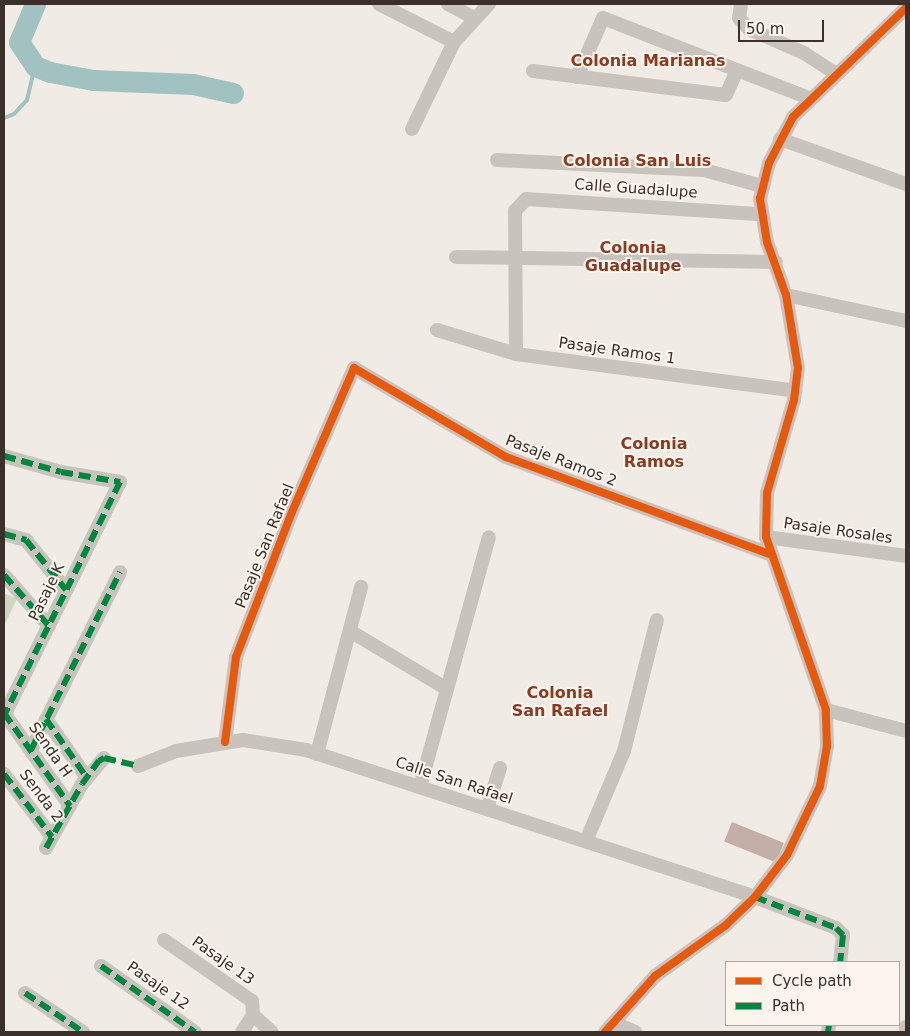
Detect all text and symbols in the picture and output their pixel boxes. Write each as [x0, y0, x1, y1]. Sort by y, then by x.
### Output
scale bar [740, 10, 826, 42]
text: 50 m [746, 20, 784, 38]
district label: Colonia Marianas [570, 51, 726, 71]
district label: Colonia San Luis [563, 151, 711, 171]
street label: Calle Guadalupe [574, 176, 698, 202]
district label: Colonia Guadalupe [585, 238, 681, 276]
street label: Pasaje Ramos 1 [557, 334, 677, 368]
street label: Pasaje Ramos 2 [503, 431, 619, 491]
district label: Colonia Ramos [621, 434, 687, 472]
street label: Pasaje San Rafael [232, 481, 298, 611]
street label: Pasaje Rosales [782, 514, 894, 548]
street label: Pasaje K [25, 560, 69, 624]
district label: Colonia San Rafael [512, 683, 608, 721]
street label: Senda H [25, 719, 75, 781]
street label: Calle San Rafael [393, 754, 515, 808]
street label: Senda 2 [15, 766, 67, 826]
street label: Pasaje 13 [188, 933, 258, 989]
street label: Pasaje 12 [123, 958, 193, 1014]
legend [725, 961, 900, 1026]
text: Cycle path [772, 972, 852, 990]
text: Path [772, 997, 805, 1015]

